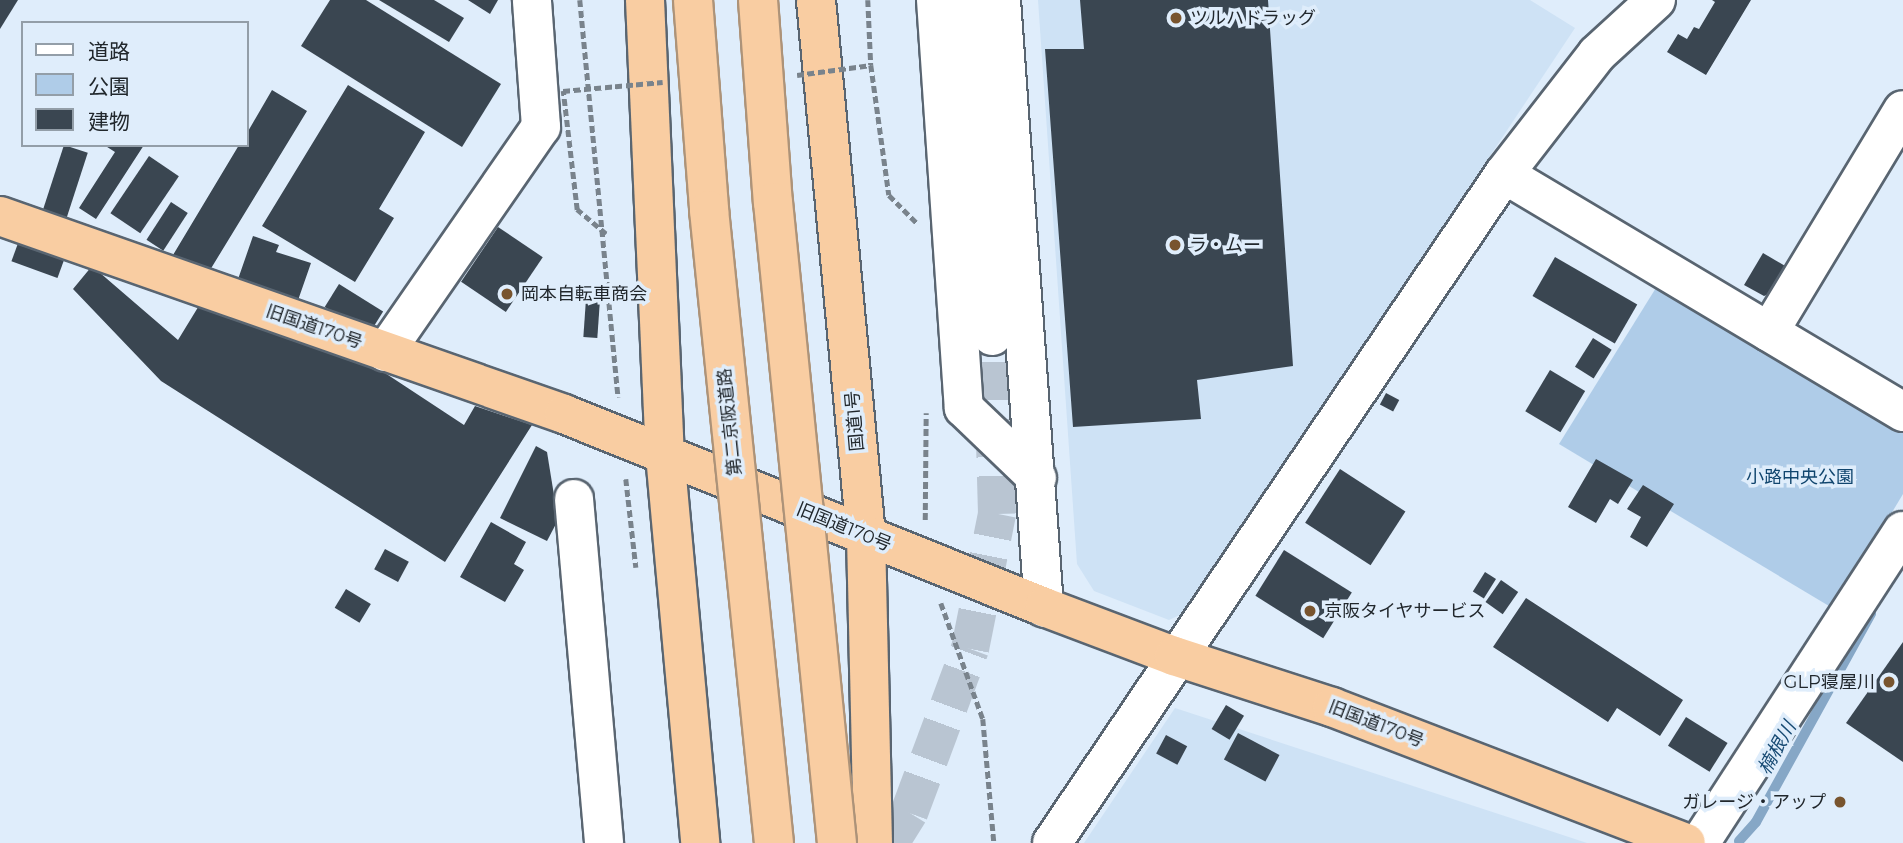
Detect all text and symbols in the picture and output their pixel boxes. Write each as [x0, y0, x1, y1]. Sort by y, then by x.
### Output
place label: ツルハドラッグ [1190, 7, 1316, 29]
marker: ツルハドラッグ [1168, 10, 1184, 26]
legend [21, 21, 248, 147]
text: 道路 [88, 39, 130, 64]
text: 公園 [88, 74, 130, 99]
text: 建物 [88, 109, 130, 134]
place label: ラ・ムー [1189, 234, 1261, 256]
marker: ラ・ムー [1167, 237, 1183, 253]
place label: 岡本自転車商会 [521, 283, 647, 305]
marker: 岡本自転車商会 [499, 286, 515, 302]
street label: 旧国道170号 [263, 300, 365, 354]
street label: 第二京阪道路 [714, 367, 746, 477]
street label: 国道1号 [842, 390, 868, 452]
park label: 小路中央公園 [1746, 466, 1854, 488]
street label: 旧国道170号 [793, 498, 895, 556]
place label: 京阪タイヤサービス [1324, 600, 1486, 622]
marker: 京阪タイヤサービス [1302, 603, 1318, 619]
place label: GLP寝屋川 [1784, 671, 1875, 693]
marker: GLP寝屋川 [1881, 674, 1897, 690]
street label: 旧国道170号 [1325, 696, 1427, 752]
water label: 楠根川 [1753, 718, 1801, 778]
place label: ガレージ・アップ [1682, 791, 1826, 813]
marker: ガレージ・アップ [1832, 794, 1848, 810]

